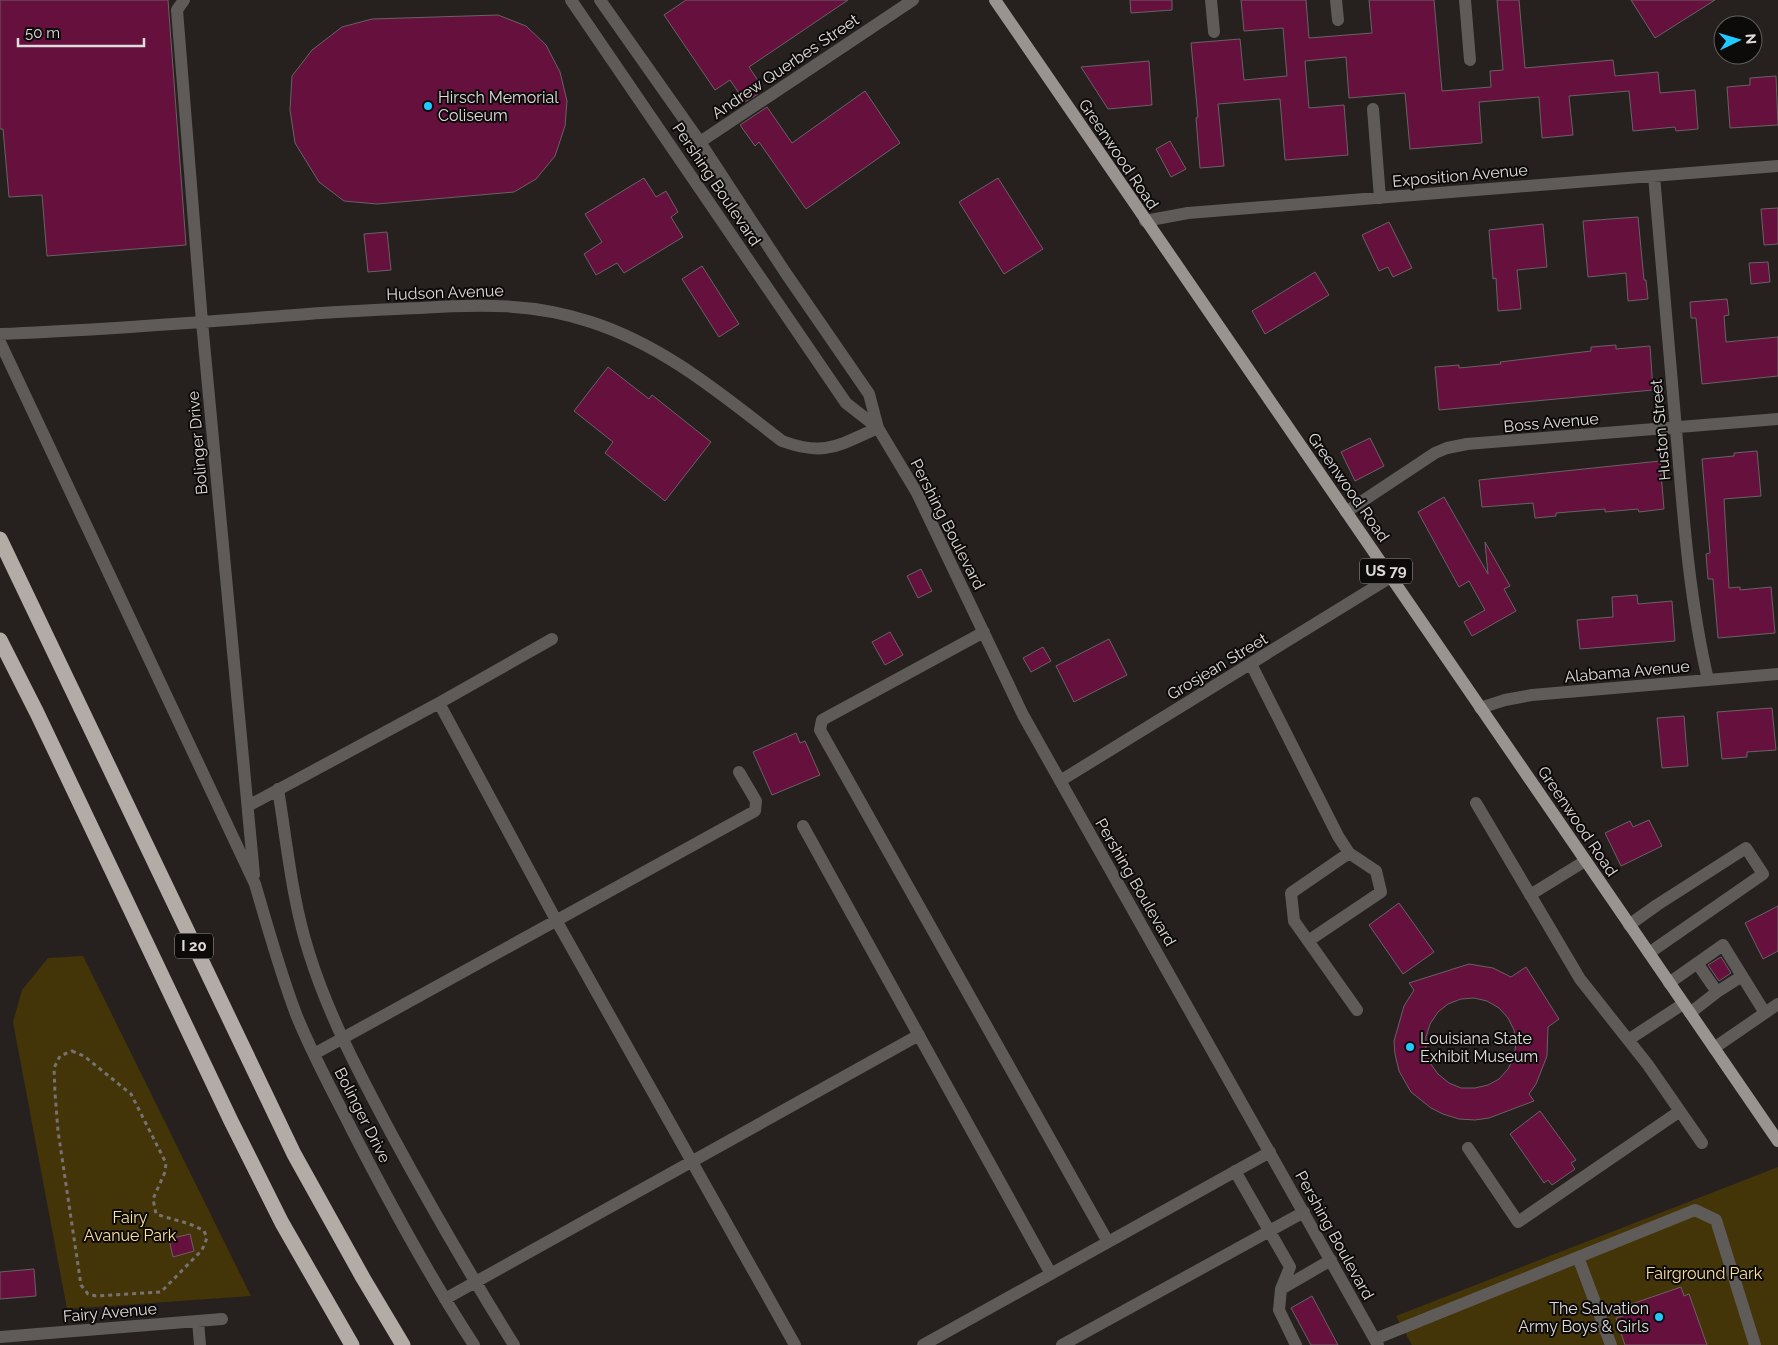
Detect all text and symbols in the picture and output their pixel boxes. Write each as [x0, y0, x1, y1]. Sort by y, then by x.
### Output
street label: Andrew Querbes Street [708, 10, 863, 123]
scale bar [18, 15, 144, 47]
north arrow [1713, 15, 1763, 65]
text: 50 m [25, 24, 60, 42]
text: N [1743, 33, 1759, 45]
place label: Hirsch Memorial Coliseum [438, 88, 559, 125]
street label: Greenwood Road [1075, 96, 1163, 213]
marker: Hirsch Memorial Coliseum [422, 100, 434, 112]
street label: Pershing Boulevard [668, 119, 765, 249]
street label: Exposition Avenue [1392, 160, 1529, 191]
street label: Hudson Avenue [386, 281, 504, 304]
street label: Huston Street [1647, 378, 1674, 481]
street label: Bolinger Drive [183, 390, 211, 496]
street label: Boss Avenue [1503, 409, 1599, 436]
street label: Greenwood Road [1304, 429, 1393, 546]
street label: Pershing Boulevard [906, 456, 989, 593]
road number: US 79 [1360, 558, 1412, 584]
street label: Grosjean Street [1164, 629, 1271, 704]
street label: Alabama Avenue [1564, 657, 1690, 686]
street label: Greenwood Road [1534, 763, 1622, 880]
street label: Pershing Boulevard [1091, 815, 1180, 949]
road number: I 20 [175, 934, 213, 958]
place label: Louisiana State Exhibit Museum [1420, 1029, 1538, 1066]
marker: Louisiana State Exhibit Museum [1404, 1041, 1416, 1053]
street label: Bolinger Drive [330, 1065, 395, 1166]
street label: Pershing Boulevard [1291, 1168, 1378, 1303]
park label: Fairy Avanue Park [84, 1208, 177, 1245]
park label: Fairground Park [1646, 1264, 1763, 1283]
street label: Fairy Avenue [62, 1299, 158, 1326]
place label: The Salvation Army Boys & Girls [1518, 1299, 1649, 1336]
marker: The Salvation Army Boys & Girls [1653, 1311, 1665, 1323]

